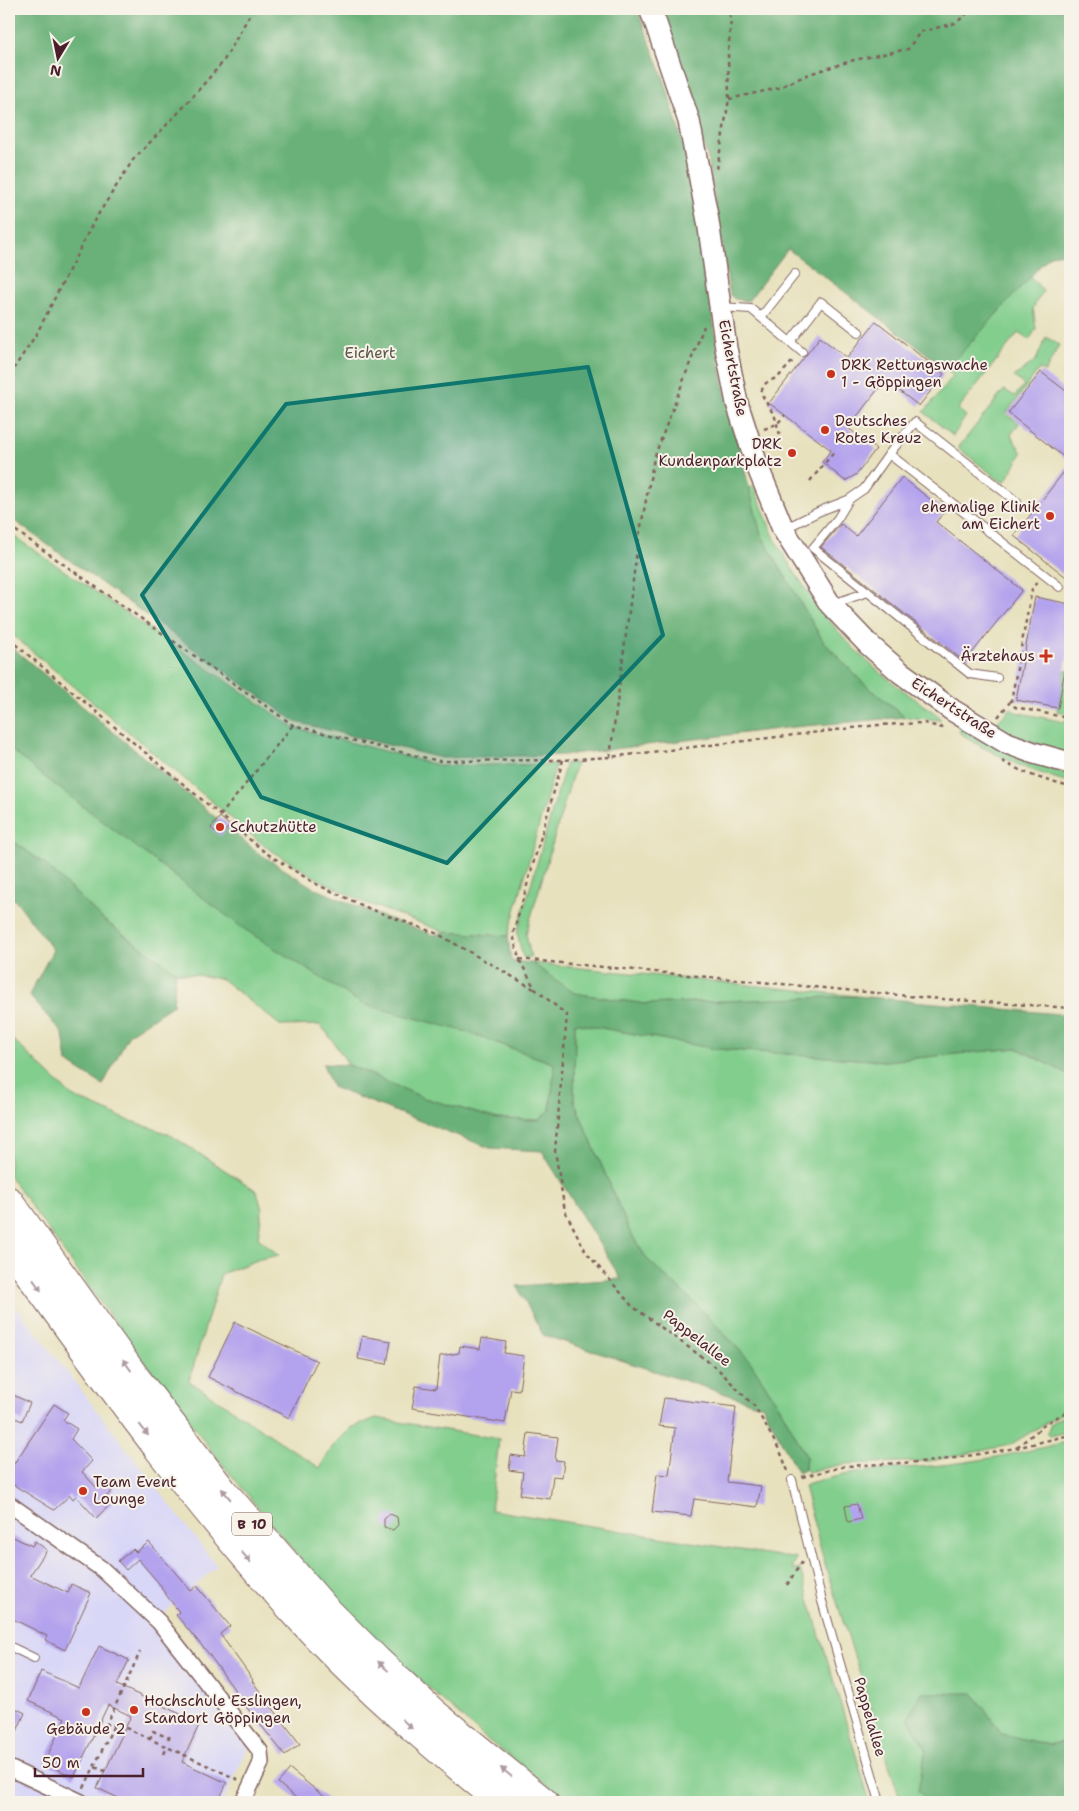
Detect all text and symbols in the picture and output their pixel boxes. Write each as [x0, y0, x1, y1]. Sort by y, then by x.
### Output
north arrow [32, 32, 82, 82]
text: N [49, 61, 63, 81]
street label: Eichertstraße [714, 318, 752, 418]
park label: Eichert [344, 343, 396, 363]
place label: DRK Rettungswache 1 - Göppingen [841, 355, 988, 392]
marker: DRK Rettungswache 1 - Göppingen [825, 368, 837, 380]
place label: Deutsches Rotes Kreuz [835, 411, 922, 448]
marker: Deutsches Rotes Kreuz [819, 424, 831, 436]
place label: DRK Kundenparkplatz [658, 434, 782, 471]
marker: DRK Kundenparkplatz [786, 447, 798, 459]
place label: ehemalige Klinik am Eichert [921, 497, 1040, 534]
marker: ehemalige Klinik am Eichert [1044, 510, 1056, 522]
place label: Ärztehaus [960, 646, 1035, 666]
marker: Ärztehaus [1039, 649, 1053, 663]
street label: Eichertstraße [907, 673, 1001, 743]
place label: Schutzhütte [230, 817, 317, 837]
marker: Schutzhütte [214, 821, 226, 833]
one-way arrow [32, 1278, 42, 1292]
street label: Pappelallee [659, 1305, 735, 1371]
one-way arrow [122, 1358, 132, 1372]
one-way arrow [138, 1423, 149, 1436]
place label: Team Event Lounge [93, 1472, 177, 1509]
marker: Team Event Lounge [77, 1485, 89, 1497]
one-way arrow [220, 1489, 232, 1501]
road number: B 10 [232, 1512, 272, 1536]
one-way arrow [240, 1550, 252, 1562]
one-way arrow [377, 1660, 389, 1672]
street label: Pappelallee [849, 1675, 891, 1759]
place label: Hochschule Esslingen, Standort Göppingen [144, 1691, 302, 1728]
marker: Hochschule Esslingen, Standort Göppingen [128, 1704, 140, 1716]
marker: Gebäude 2 [80, 1706, 92, 1718]
one-way arrow [401, 1718, 413, 1730]
place label: Gebäude 2 [46, 1719, 126, 1739]
scale bar [35, 1746, 142, 1778]
text: 50 m [42, 1753, 80, 1773]
one-way arrow [499, 1767, 512, 1778]

